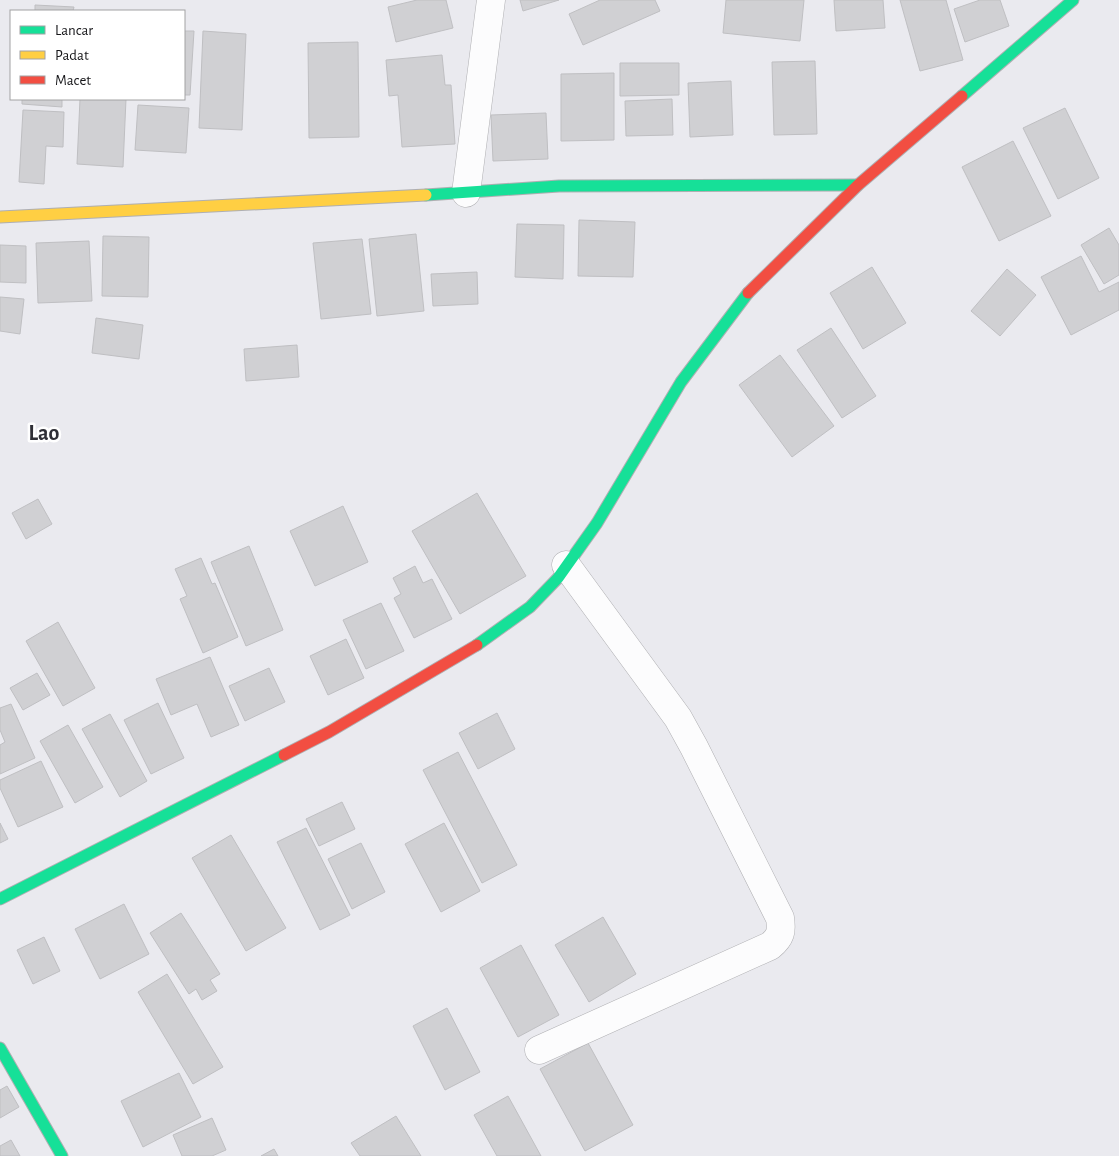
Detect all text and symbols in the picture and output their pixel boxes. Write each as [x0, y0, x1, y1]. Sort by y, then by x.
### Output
legend [10, 10, 185, 100]
text: Lancar [55, 23, 93, 38]
text: Padat [55, 48, 89, 63]
text: Macet [55, 73, 91, 88]
district label: Lao [29, 422, 60, 444]

